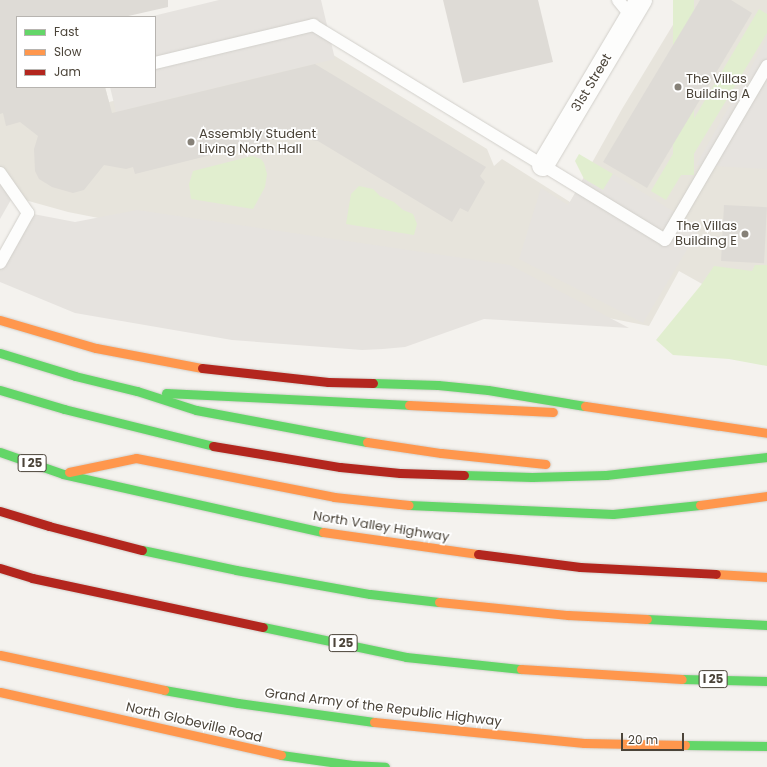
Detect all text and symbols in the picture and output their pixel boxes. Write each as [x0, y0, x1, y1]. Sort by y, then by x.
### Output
legend [16, 16, 156, 88]
text: Fast [54, 23, 79, 40]
text: Slow [54, 43, 82, 60]
street label: 31st Street [569, 51, 615, 115]
text: Jam [54, 63, 81, 80]
place label: The Villas Building A [686, 72, 750, 103]
marker: The Villas Building A [673, 82, 683, 92]
place label: Assembly Student Living North Hall [199, 127, 316, 158]
marker: Assembly Student Living North Hall [186, 137, 196, 147]
place label: The Villas Building E [675, 219, 737, 250]
marker: The Villas Building E [740, 229, 750, 239]
road number: I 25 [17, 453, 47, 473]
street label: North Valley Highway [312, 509, 450, 545]
road number: I 25 [328, 633, 358, 653]
road number: I 25 [698, 669, 728, 689]
street label: Grand Army of the Republic Highway [264, 686, 502, 730]
street label: North Globeville Road [124, 700, 264, 746]
scale bar [623, 725, 686, 751]
text: 20 m [628, 731, 658, 748]

